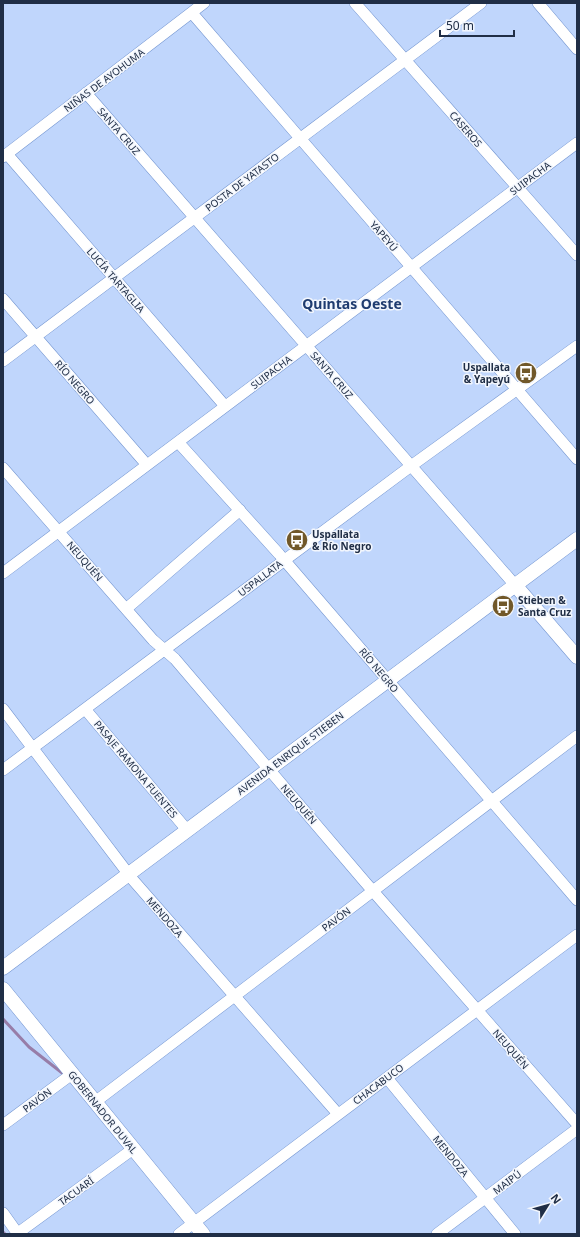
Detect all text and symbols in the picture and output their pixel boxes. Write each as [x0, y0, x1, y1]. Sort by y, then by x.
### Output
scale bar [440, 12, 514, 38]
text: 50 m [446, 17, 474, 34]
street label: NIÑAS DE AYOHUMA [61, 45, 148, 115]
street label: SANTA CRUZ [94, 104, 144, 158]
street label: CASEROS [447, 108, 486, 150]
street label: POSTA DE YATASTO [202, 149, 282, 214]
street label: SUIPACHA [507, 158, 554, 198]
street label: YAPEYÚ [367, 218, 401, 254]
street label: LUCÍA TARTAGLIA [84, 244, 149, 316]
district label: Quintas Oeste [302, 294, 402, 313]
street label: SANTA CRUZ [307, 348, 357, 402]
street label: SUIPACHA [248, 352, 295, 392]
street label: RÍO NEGRO [52, 357, 98, 407]
place label: Uspallata & Yapeyú [463, 360, 510, 386]
bus stop icon: Uspallata & Yapeyú [513, 360, 539, 386]
bus stop icon: Uspallata & Río Negro [284, 527, 310, 553]
place label: Uspallata & Río Negro [312, 527, 371, 553]
street label: NEUQUÉN [64, 538, 106, 584]
street label: USPALLATA [235, 556, 286, 599]
bus stop icon: Stieben & Santa Cruz [490, 593, 516, 619]
place label: Stieben & Santa Cruz [518, 593, 571, 619]
street label: RÍO NEGRO [356, 645, 402, 696]
street label: AVENIDA ENRIQUE STIEBEN [234, 708, 346, 798]
street label: PASAJE RAMONA FUENTES [91, 717, 181, 821]
street label: NEUQUÉN [278, 781, 320, 827]
street label: MENDOZA [144, 894, 187, 941]
street label: PAVÓN [319, 904, 353, 934]
street label: NEUQUÉN [490, 1026, 532, 1072]
street label: CHACABUCO [350, 1060, 406, 1108]
street label: GOBERNADOR DUVAL [65, 1068, 141, 1156]
street label: PAVÓN [20, 1085, 54, 1115]
street label: MENDOZA [430, 1132, 472, 1180]
street label: MAIPÚ [490, 1167, 524, 1197]
street label: TACUARÍ [55, 1173, 97, 1209]
north arrow [528, 1185, 568, 1225]
text: N [548, 1191, 565, 1207]

